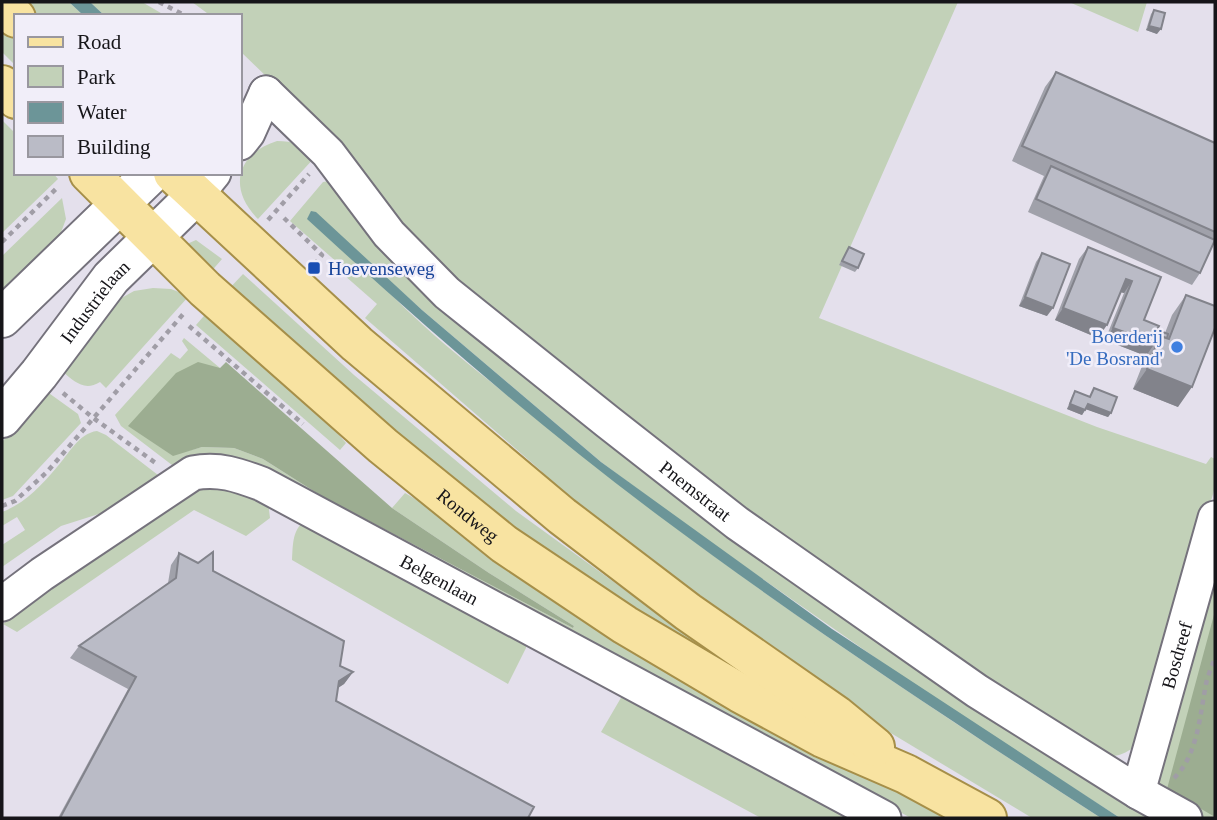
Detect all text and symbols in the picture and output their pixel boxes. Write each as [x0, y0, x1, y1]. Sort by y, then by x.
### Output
legend [14, 14, 242, 175]
text: Road [77, 30, 122, 54]
text: Park [77, 65, 116, 89]
text: Water [77, 100, 127, 124]
text: Building [77, 135, 151, 159]
street label: Industrielaan [56, 255, 134, 347]
place label: Hoevenseweg [328, 258, 435, 279]
marker: Hoevenseweg [306, 260, 322, 276]
place label: Boerderij 'De Bosrand' [1066, 326, 1163, 369]
marker: Boerderij 'De Bosrand' [1169, 339, 1185, 355]
street label: Pnemstraat [656, 456, 736, 525]
street label: Rondweg [433, 484, 503, 546]
street label: Belgenlaan [397, 550, 483, 609]
street label: Bosdreef [1157, 619, 1196, 691]

